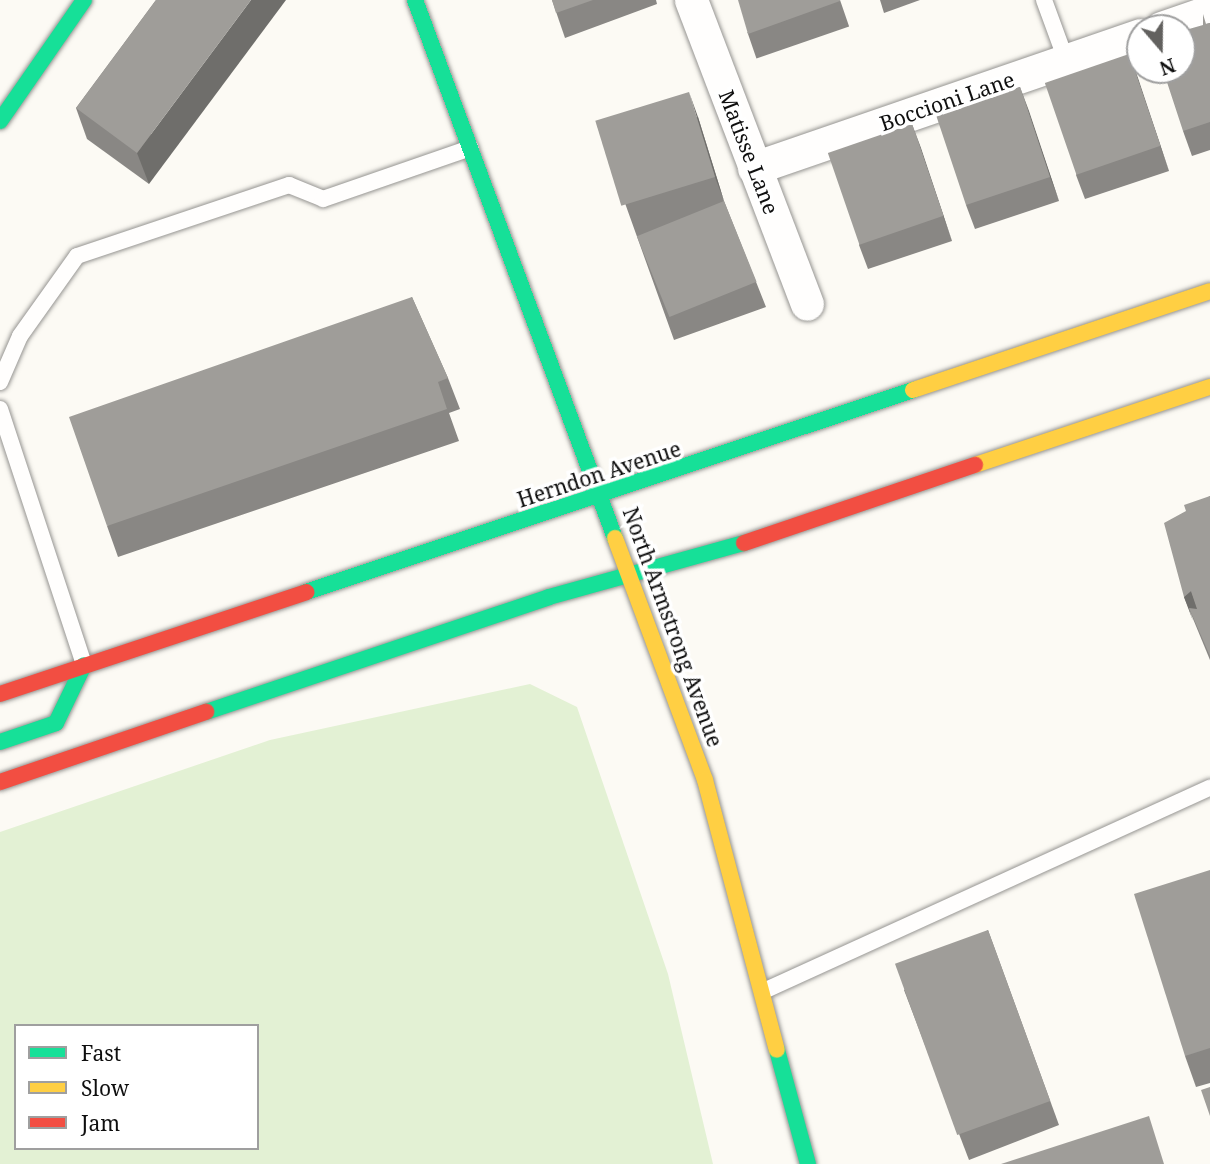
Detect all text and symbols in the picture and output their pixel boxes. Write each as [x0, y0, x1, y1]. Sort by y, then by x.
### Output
north arrow [1126, 14, 1196, 84]
text: N [1156, 52, 1179, 82]
street label: Boccioni Lane [876, 66, 1018, 136]
street label: Matisse Lane [714, 86, 784, 218]
street label: Herndon Avenue [514, 436, 684, 512]
street label: North Armstrong Avenue [618, 504, 728, 750]
legend [14, 1024, 259, 1150]
text: Fast [81, 1039, 121, 1067]
text: Slow [81, 1074, 129, 1102]
text: Jam [81, 1109, 120, 1137]

